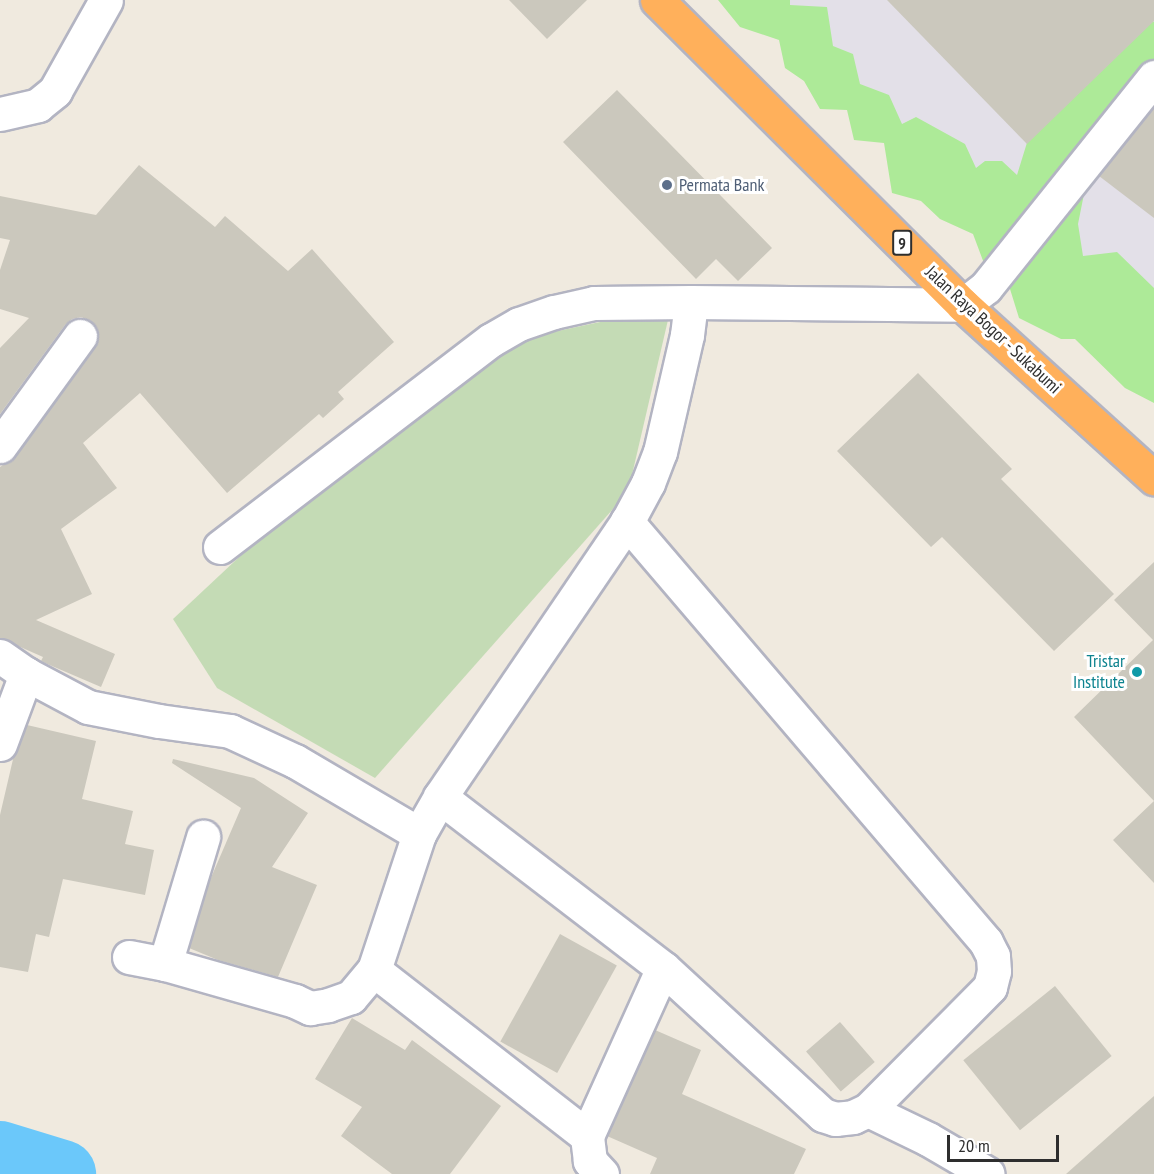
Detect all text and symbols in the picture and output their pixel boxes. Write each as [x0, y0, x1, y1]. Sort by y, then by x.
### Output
place label: Permata Bank [679, 174, 764, 196]
marker: Permata Bank [660, 178, 674, 192]
road number: 9 [892, 230, 912, 256]
street label: Jalan Raya Bogor - Sukabumi [920, 261, 1066, 399]
place label: Tristar Institute [1073, 651, 1125, 694]
marker: Tristar Institute [1130, 665, 1144, 679]
scale bar [950, 1123, 1062, 1161]
text: 20 m [958, 1134, 990, 1157]

